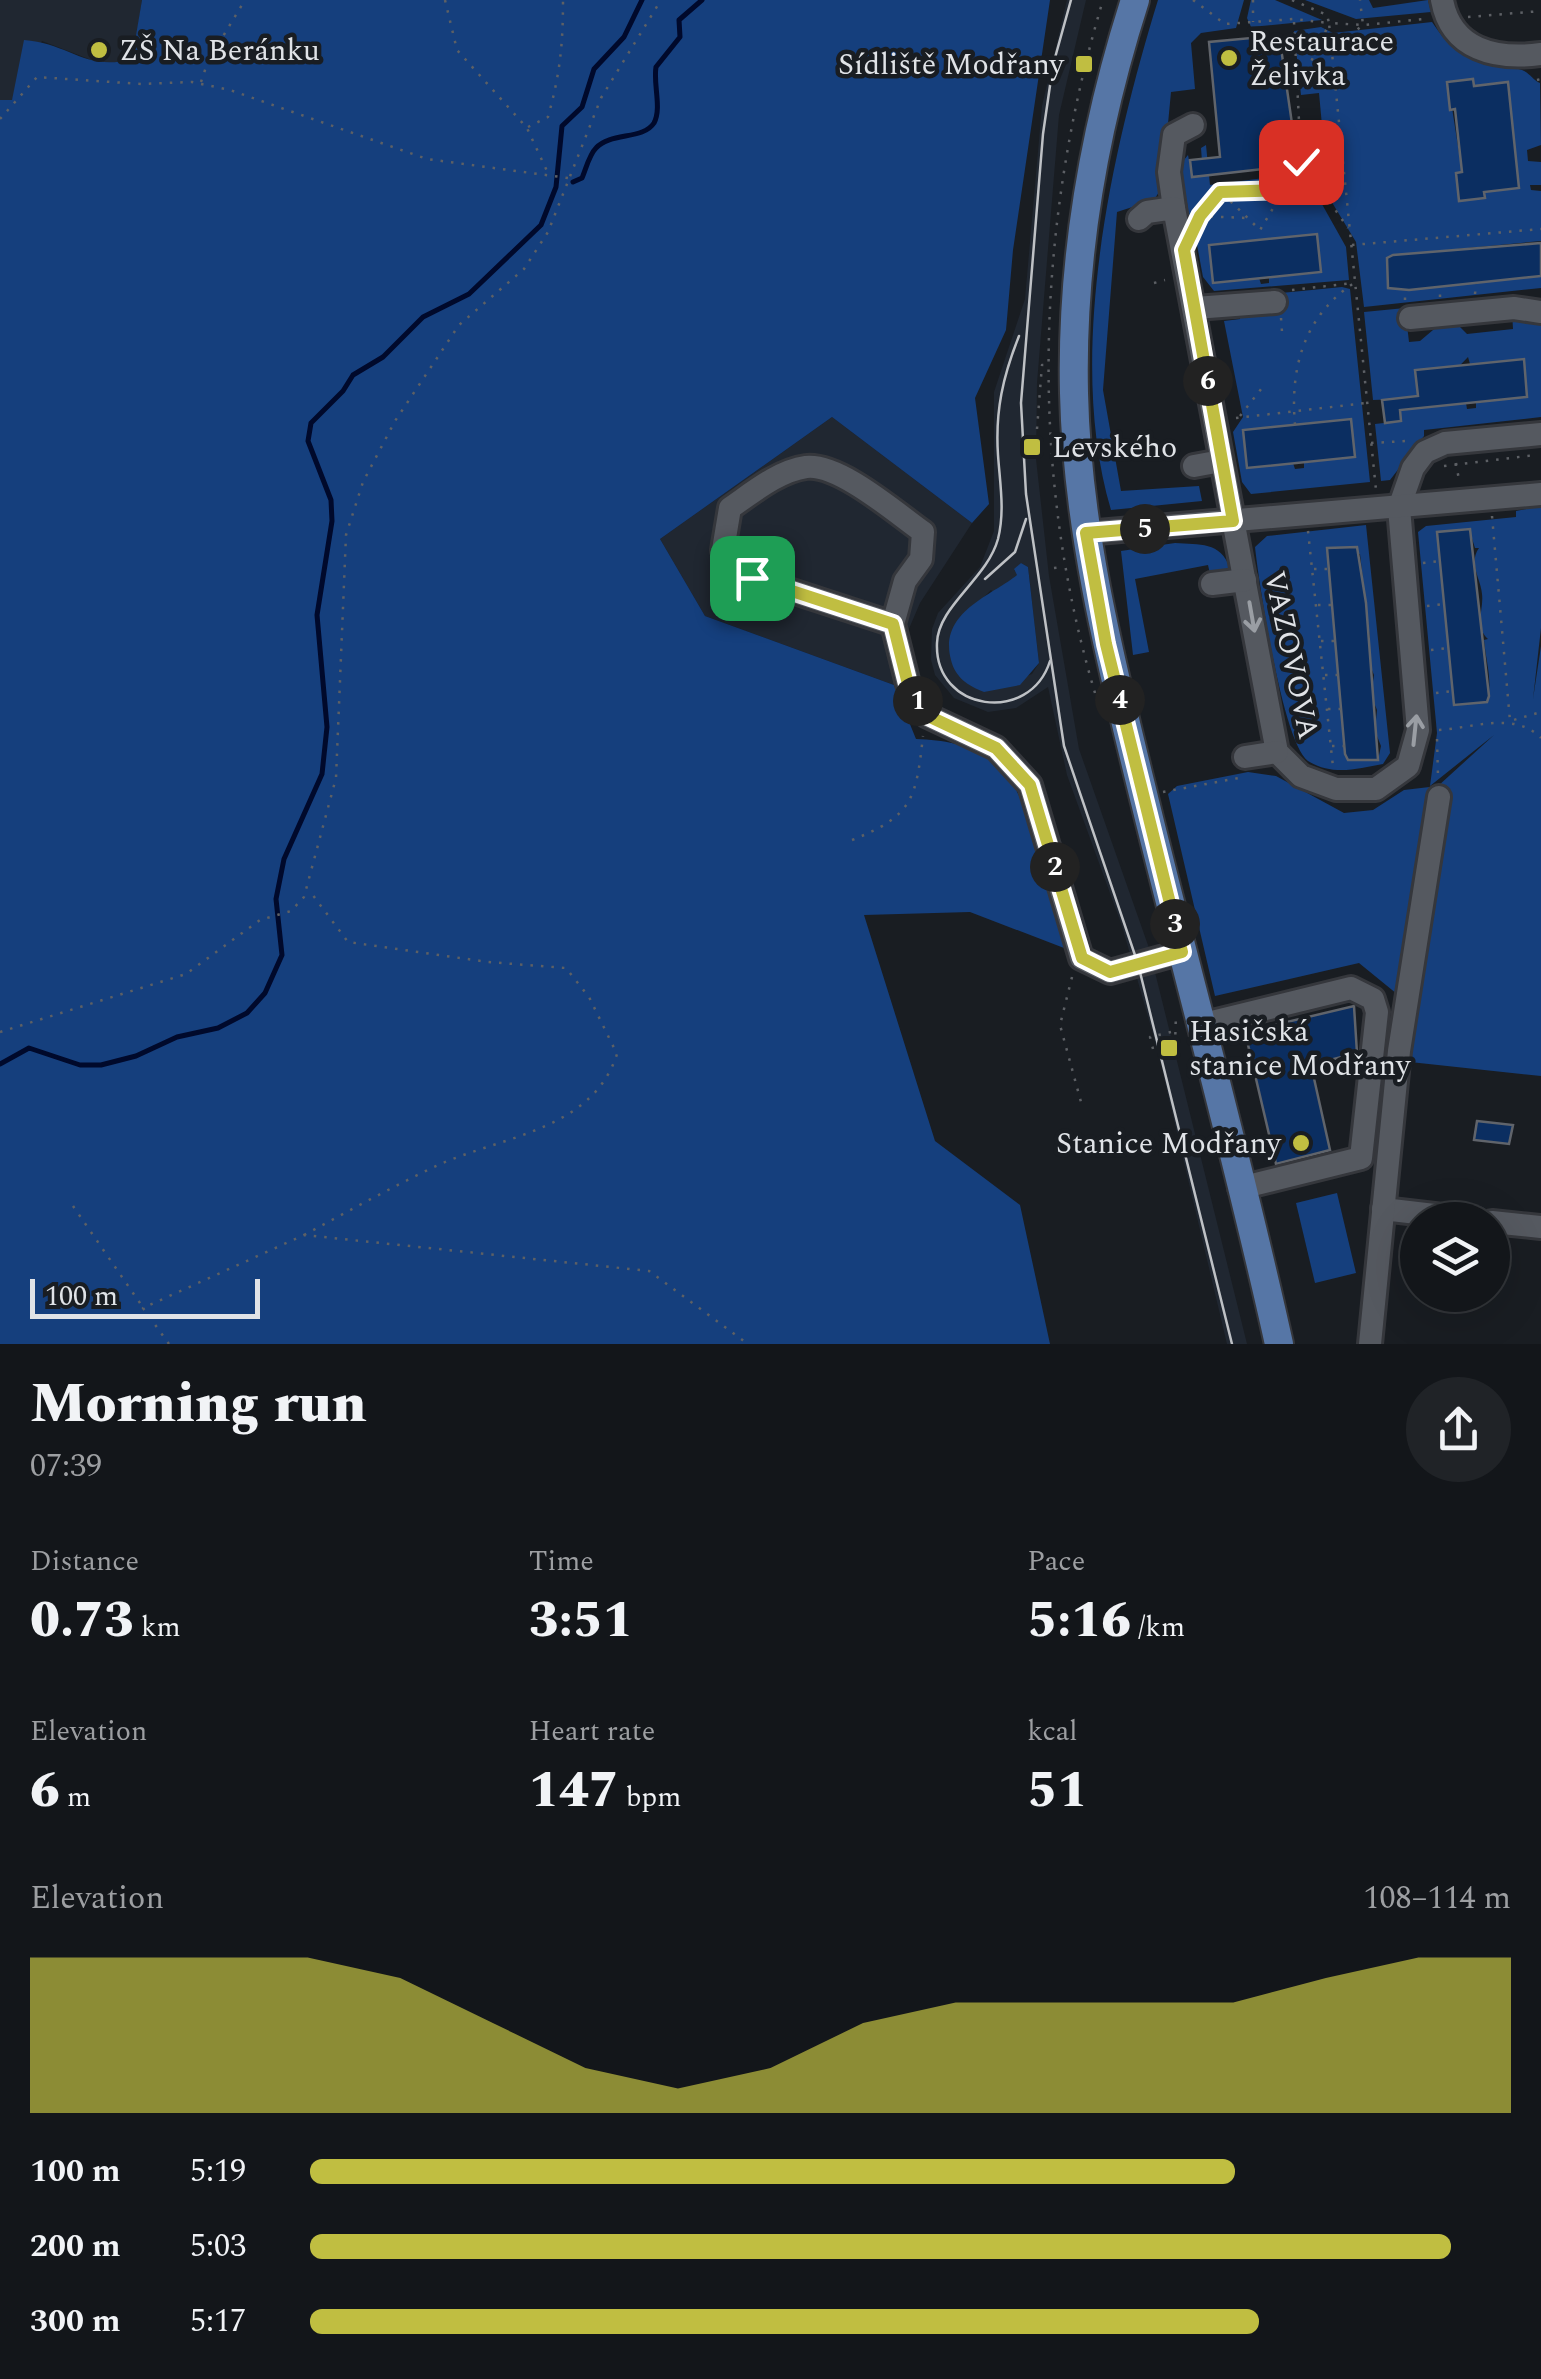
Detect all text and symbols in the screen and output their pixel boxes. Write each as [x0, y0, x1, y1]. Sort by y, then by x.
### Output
place label: Restaurace Želivka [1249, 19, 1394, 99]
place label: ZŠ Na Beránku [119, 28, 320, 74]
marker: ZŠ Na Beránku [88, 39, 110, 61]
place label: Sídliště Modřany [838, 42, 1066, 88]
marker: Restaurace Želivka [1218, 47, 1240, 69]
marker: Sídliště Modřany [1073, 53, 1095, 75]
pin [1259, 120, 1344, 205]
icon: check [1274, 135, 1329, 190]
pin: 6 [1183, 356, 1233, 406]
text: 6 [1200, 359, 1216, 402]
place label: Levského [1052, 425, 1177, 471]
marker: Levského [1021, 436, 1043, 458]
pin: 5 [1120, 504, 1170, 554]
text: 5 [1137, 507, 1153, 550]
pin [710, 536, 795, 621]
icon: arrive [725, 551, 780, 606]
street label: VAZOVOVA [1251, 567, 1331, 744]
one-way arrow [1243, 600, 1262, 632]
pin: 4 [1095, 675, 1145, 725]
pin: 1 [893, 676, 943, 726]
text: 4 [1112, 678, 1128, 721]
text: 1 [910, 679, 926, 722]
one-way arrow [1405, 714, 1424, 747]
pin: 2 [1030, 842, 1080, 892]
text: 2 [1047, 845, 1063, 888]
pin: 3 [1150, 899, 1200, 949]
text: 3 [1167, 902, 1183, 945]
place label: Hasičská stanice Modřany [1189, 1009, 1412, 1089]
marker: Hasičská stanice Modřany [1158, 1037, 1180, 1059]
place label: Stanice Modřany [1056, 1121, 1283, 1167]
marker: Stanice Modřany [1290, 1132, 1312, 1154]
map controls [1400, 1202, 1510, 1312]
button: layers [1400, 1202, 1510, 1312]
scale bar [30, 1274, 260, 1318]
text: 100 m [45, 1275, 118, 1318]
text: Morning run [30, 1363, 367, 1446]
button: share [1406, 1377, 1511, 1482]
text: 07:39 [30, 1442, 102, 1491]
text: Distance [30, 1540, 139, 1583]
text: Time [529, 1540, 594, 1583]
text: Pace [1027, 1540, 1085, 1583]
text: 0.73 [30, 1583, 134, 1659]
text: 3:51 [529, 1583, 633, 1659]
text: 5:16 [1027, 1583, 1131, 1659]
text: km [134, 1606, 181, 1649]
text: /km [1131, 1606, 1185, 1649]
text: Elevation [30, 1710, 147, 1753]
text: Heart rate [529, 1710, 655, 1753]
text: kcal [1027, 1710, 1078, 1753]
text: 6 [30, 1753, 60, 1829]
text: 147 [529, 1753, 619, 1829]
text: 51 [1027, 1753, 1087, 1829]
text: m [60, 1776, 91, 1819]
text: bpm [619, 1776, 681, 1819]
text: Elevation [30, 1874, 164, 1923]
text: 108–114 m [1363, 1874, 1511, 1923]
text: 100 m [30, 2147, 121, 2196]
text: 5:19 [190, 2147, 246, 2196]
text: 200 m [30, 2222, 121, 2271]
text: 5:03 [190, 2222, 246, 2271]
text: 300 m [30, 2297, 121, 2346]
text: 5:17 [190, 2297, 246, 2346]

